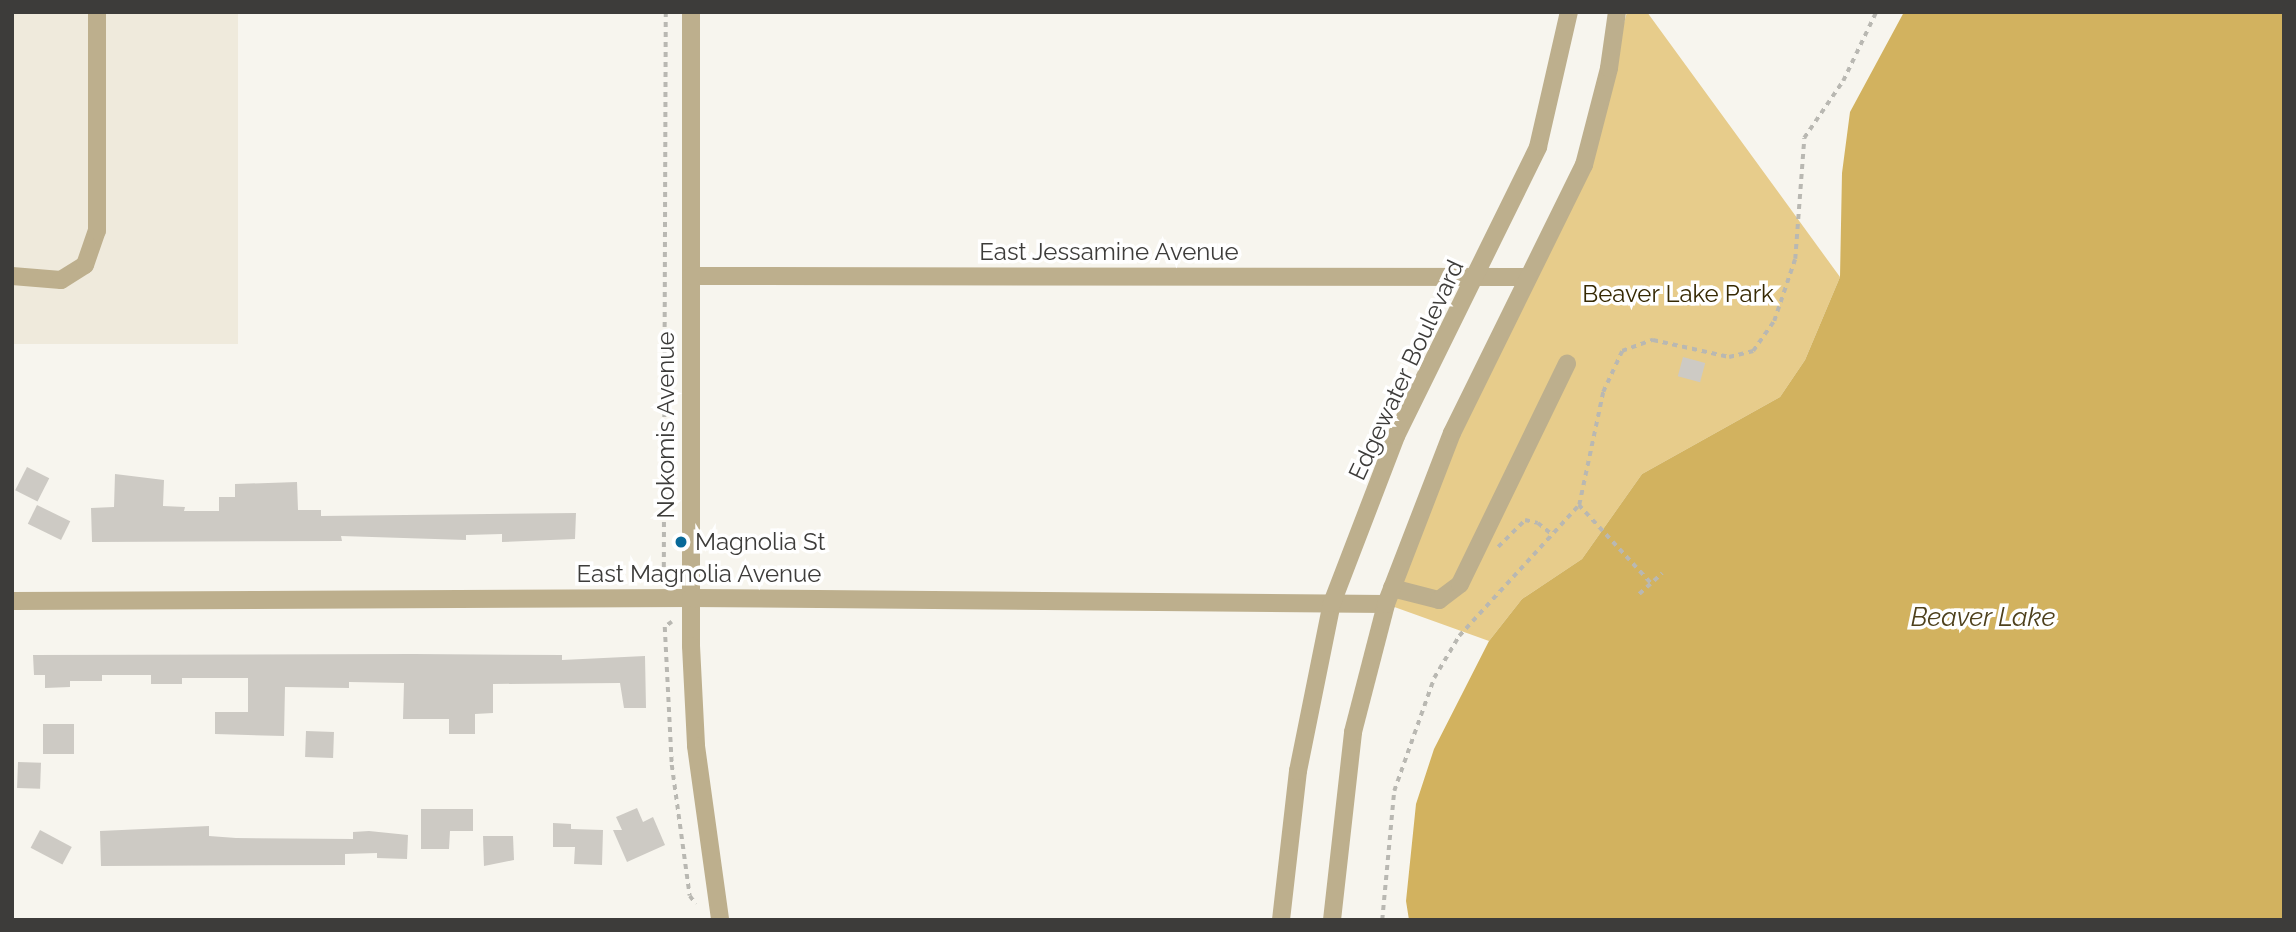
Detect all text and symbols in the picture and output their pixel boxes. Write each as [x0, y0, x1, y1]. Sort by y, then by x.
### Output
street label: East Jessamine Avenue [979, 238, 1239, 266]
street label: Edgewater Boulevard [1342, 255, 1470, 485]
park label: Beaver Lake Park [1582, 280, 1774, 308]
street label: Nokomis Avenue [652, 331, 680, 519]
place label: Magnolia St [695, 528, 825, 556]
marker: Magnolia St [673, 534, 689, 550]
street label: East Magnolia Avenue [576, 560, 822, 588]
water label: Beaver Lake [1910, 602, 2056, 634]

